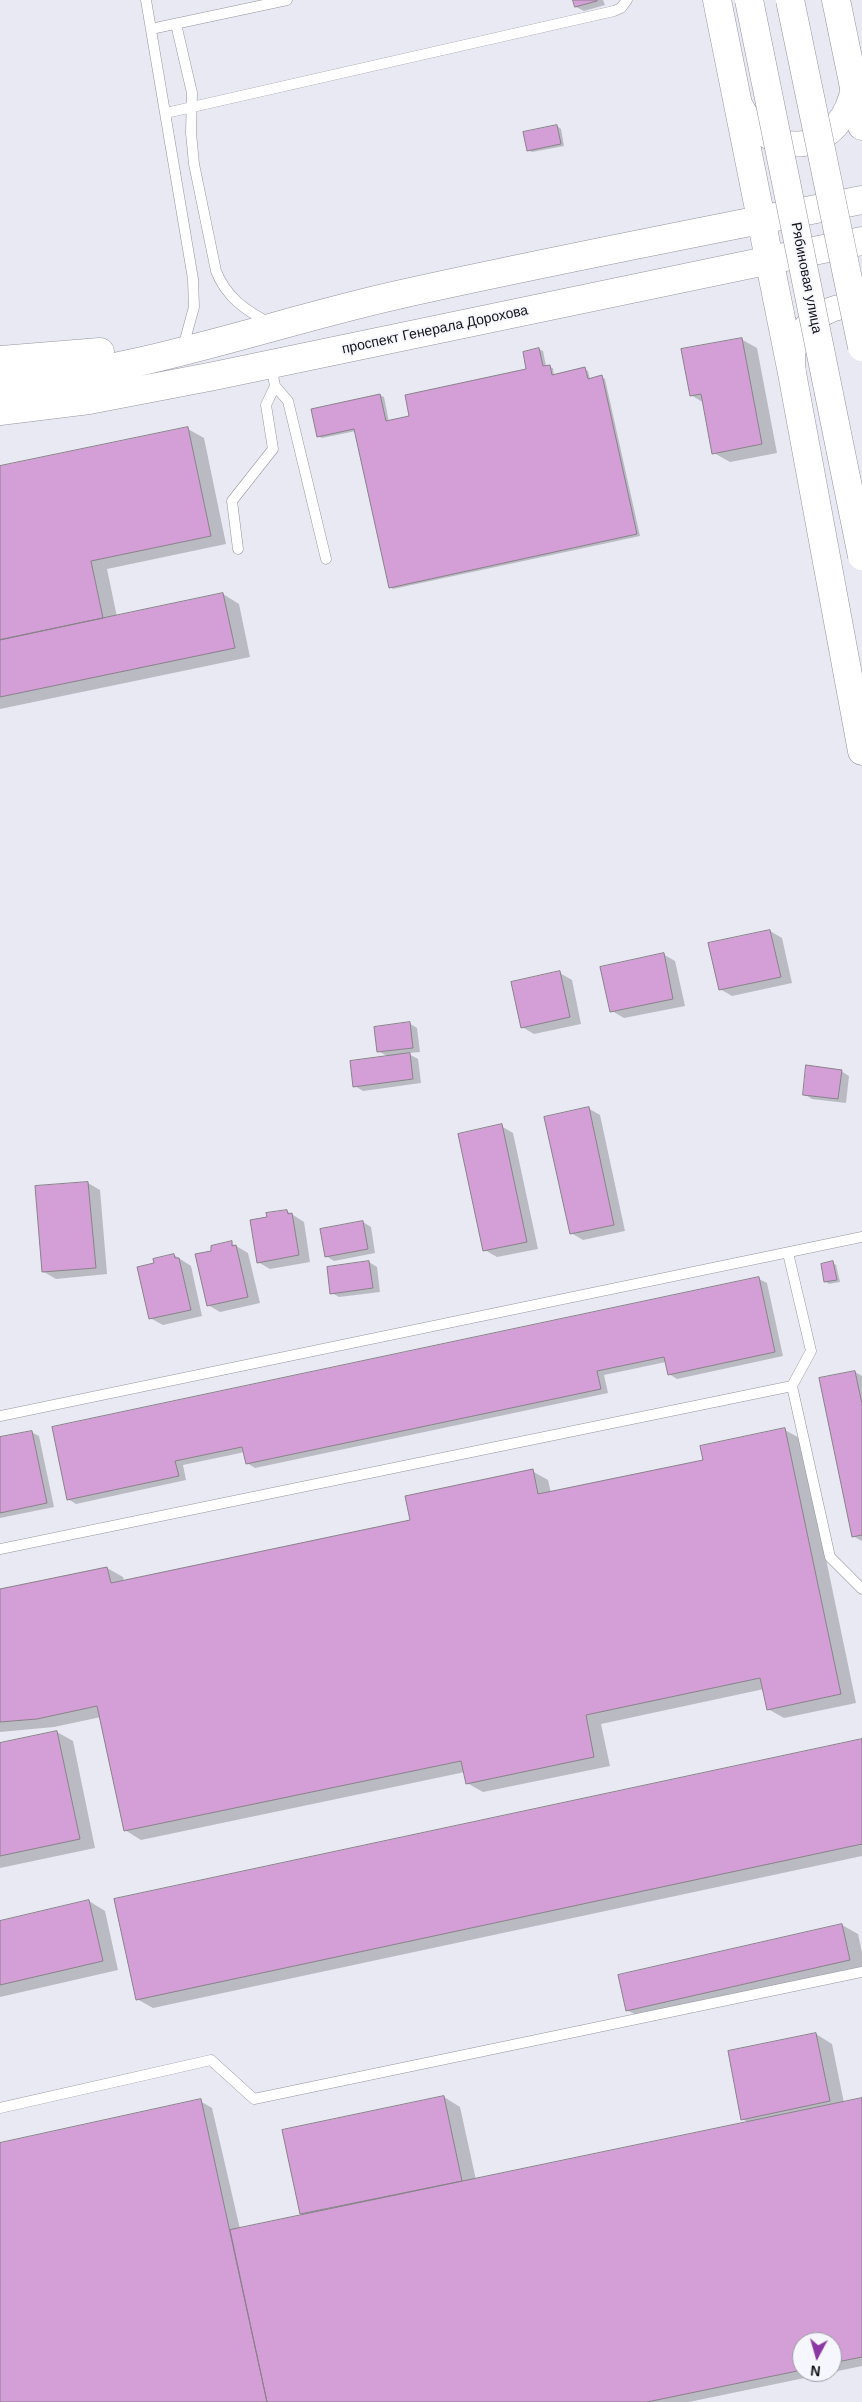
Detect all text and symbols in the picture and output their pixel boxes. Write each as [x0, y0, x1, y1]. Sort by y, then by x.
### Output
street label: Рябиновая улица [787, 221, 825, 335]
street label: проспект Генерала Дорохова [340, 302, 530, 358]
north arrow [792, 2332, 842, 2382]
text: N [810, 2362, 821, 2379]

